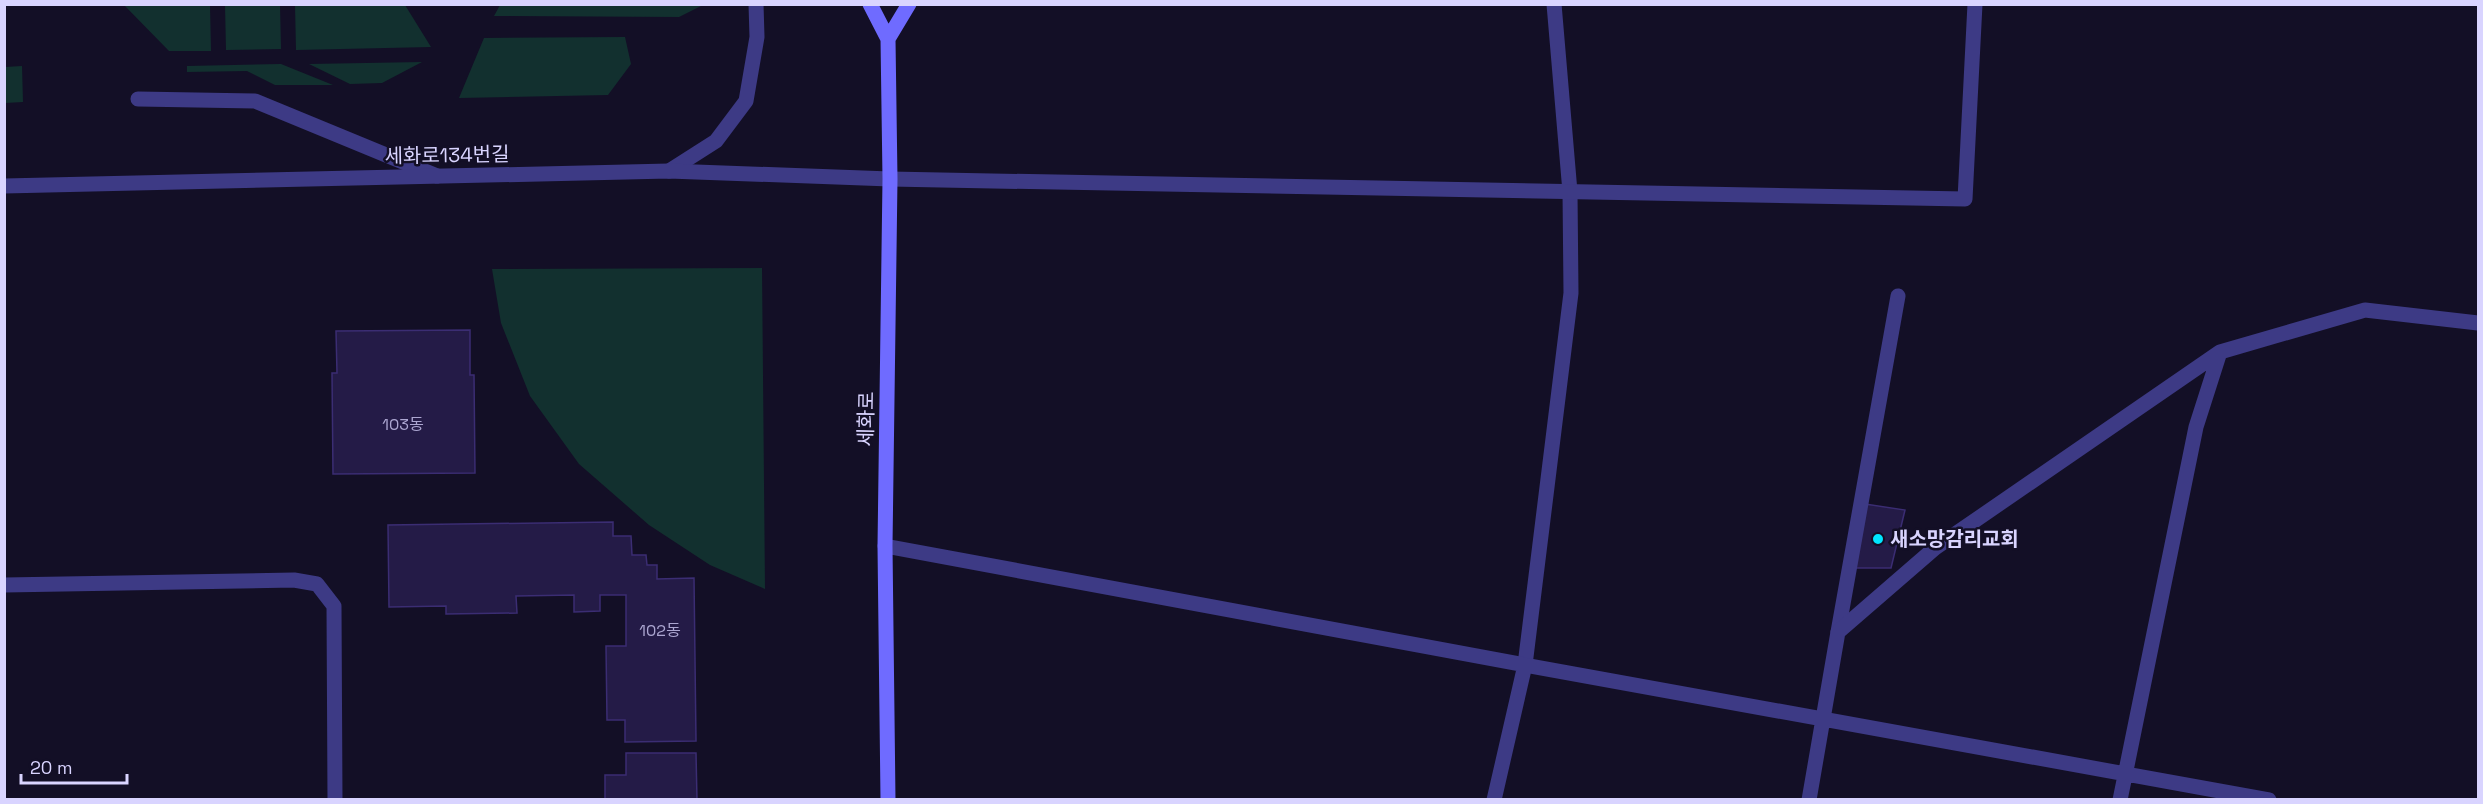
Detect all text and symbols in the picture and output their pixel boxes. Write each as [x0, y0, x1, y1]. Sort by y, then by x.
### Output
street label: 세화로134번길 [384, 141, 510, 169]
street label: 세화로 [853, 391, 879, 447]
house number: 103동 [382, 414, 424, 435]
place label: 새소망감리교회 [1890, 526, 2019, 552]
marker: 새소망감리교회 [1871, 532, 1885, 546]
house number: 102동 [639, 620, 681, 641]
scale bar [21, 747, 128, 785]
text: 20 m [30, 756, 73, 779]

